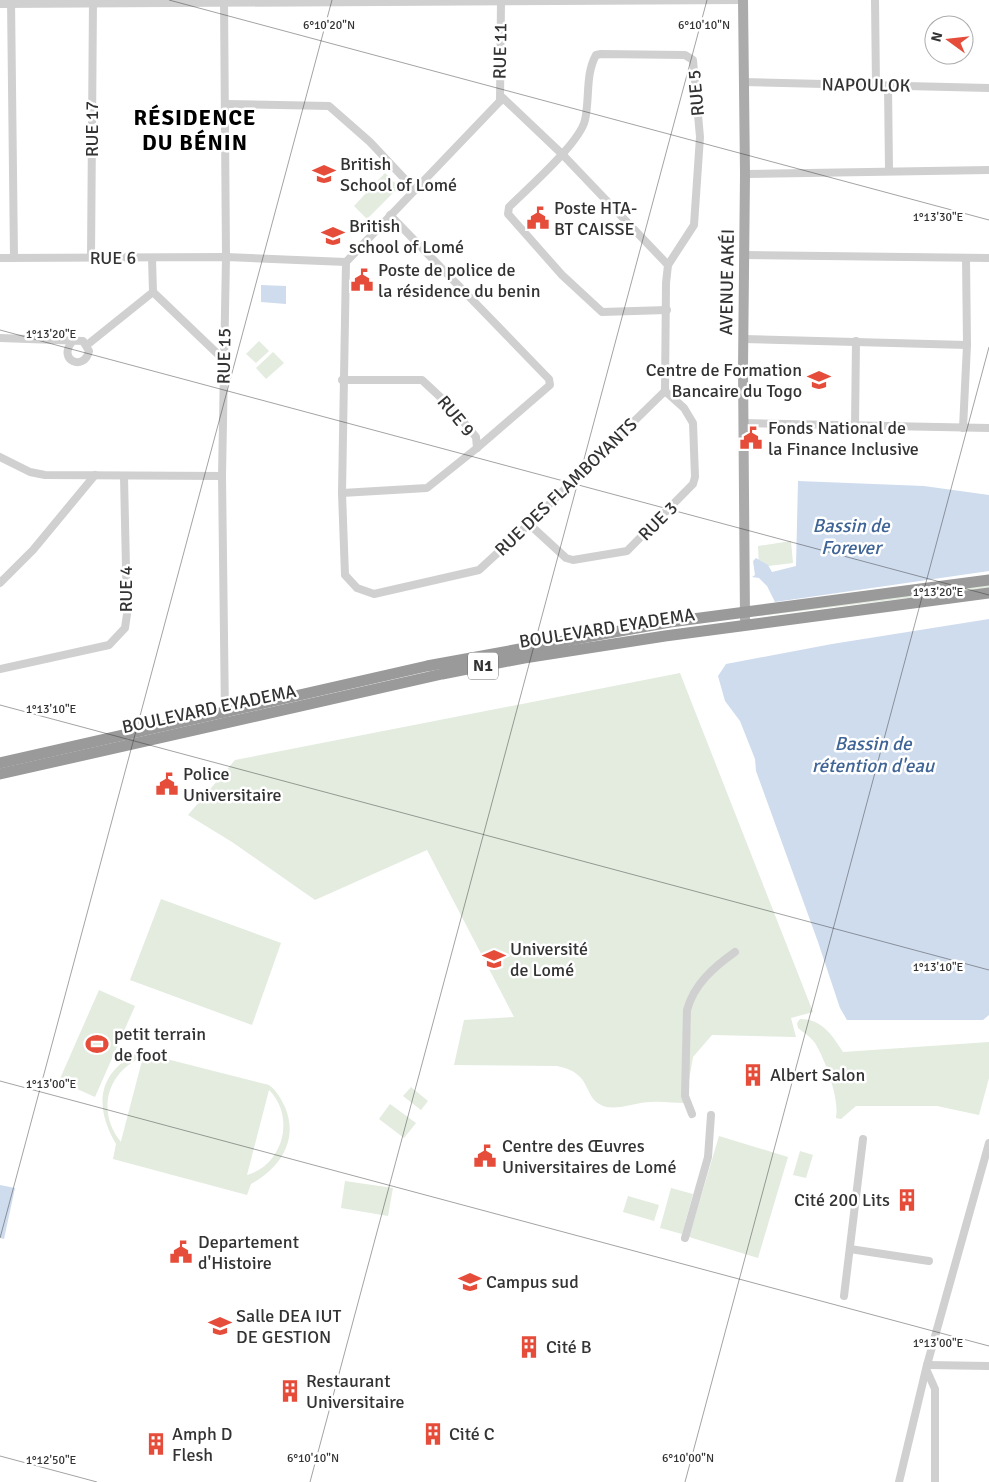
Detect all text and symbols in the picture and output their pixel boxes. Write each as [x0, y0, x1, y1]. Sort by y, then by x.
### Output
north arrow [924, 15, 974, 65]
text: 6°10'20"N [303, 18, 355, 33]
text: 6°10'10"N [678, 18, 730, 33]
street label: RUE 11 [489, 23, 511, 79]
text: N [927, 30, 946, 44]
street label: RUE 5 [683, 69, 709, 117]
street label: NAPOULOK [821, 73, 911, 97]
street label: RUE 17 [81, 101, 103, 157]
district label: RÉSIDENCE DU BÉNIN [134, 104, 256, 156]
place label: British School of Lomé [340, 153, 457, 196]
school or university icon: British School of Lomé [311, 161, 337, 187]
place label: Poste HTA- BT CAISSE [554, 197, 637, 240]
public building icon: Poste HTA- BT CAISSE [525, 205, 551, 231]
text: 1°13'30"E [913, 210, 964, 225]
place label: British school of Lomé [349, 215, 464, 258]
school or university icon: British school of Lomé [320, 223, 346, 249]
street label: AVENUE AKÉI [715, 229, 739, 335]
street label: RUE 6 [90, 247, 136, 269]
place label: Poste de police de la résidence du benin [378, 259, 541, 302]
public building icon: Poste de police de la résidence du benin [349, 267, 375, 293]
text: 1°13'20"E [26, 327, 77, 342]
street label: RUE 15 [213, 328, 235, 384]
place label: Centre de Formation Bancaire du Togo [646, 359, 802, 402]
school or university icon: Centre de Formation Bancaire du Togo [806, 367, 832, 393]
street label: RUE 9 [433, 391, 479, 441]
street label: RUE DES FLAMBOYANTS [490, 413, 642, 561]
place label: Fonds National de la Finance Inclusive [768, 417, 919, 460]
public building icon: Fonds National de la Finance Inclusive [738, 425, 764, 451]
street label: RUE 3 [634, 497, 682, 545]
water label: Bassin de Forever [812, 514, 891, 560]
street label: RUE 4 [115, 565, 137, 612]
text: 1°13'20"E [913, 585, 964, 600]
street label: BOULEVARD EYADEMA [518, 603, 696, 653]
road number: N1 [468, 652, 498, 679]
street label: BOULEVARD EYADEMA [120, 680, 298, 738]
text: 1°13'10"E [26, 702, 77, 717]
water label: Bassin de rétention d'eau [812, 732, 936, 778]
place label: Police Universitaire [183, 763, 281, 806]
public building icon: Police Universitaire [154, 771, 180, 797]
place label: Université de Lomé [510, 938, 588, 981]
school or university icon: Université de Lomé [481, 946, 507, 972]
text: 1°13'10"E [913, 960, 964, 975]
place label: petit terrain de foot [114, 1023, 206, 1066]
sports icon: petit terrain de foot [84, 1031, 110, 1057]
building icon: Albert Salon [740, 1062, 766, 1088]
place label: Albert Salon [770, 1064, 865, 1086]
text: 1°13'00"E [26, 1077, 77, 1092]
place label: Centre des Œuvres Universitaires de Lomé [502, 1135, 676, 1178]
public building icon: Centre des Œuvres Universitaires de Lomé [472, 1143, 498, 1169]
building icon: Cité 200 Lits [894, 1187, 920, 1213]
place label: Cité 200 Lits [794, 1189, 890, 1211]
place label: Departement d'Histoire [198, 1231, 299, 1274]
public building icon: Departement d'Histoire [168, 1239, 194, 1265]
school or university icon: Campus sud [457, 1269, 483, 1295]
place label: Campus sud [486, 1271, 579, 1293]
place label: Salle DEA IUT DE GESTION [236, 1305, 341, 1348]
school or university icon: Salle DEA IUT DE GESTION [207, 1313, 233, 1339]
building icon: Cité B [516, 1334, 542, 1360]
place label: Cité B [546, 1336, 592, 1358]
text: 1°13'00"E [913, 1336, 964, 1351]
place label: Restaurant Universitaire [306, 1370, 404, 1413]
building icon: Restaurant Universitaire [277, 1378, 303, 1404]
building icon: Cité C [420, 1421, 446, 1447]
place label: Amph D Flesh [172, 1423, 232, 1466]
place label: Cité C [449, 1423, 495, 1445]
building icon: Amph D Flesh [143, 1431, 169, 1457]
text: 6°10'10"N [287, 1451, 339, 1466]
text: 6°10'00"N [662, 1451, 714, 1466]
text: 1°12'50"E [26, 1453, 77, 1468]

